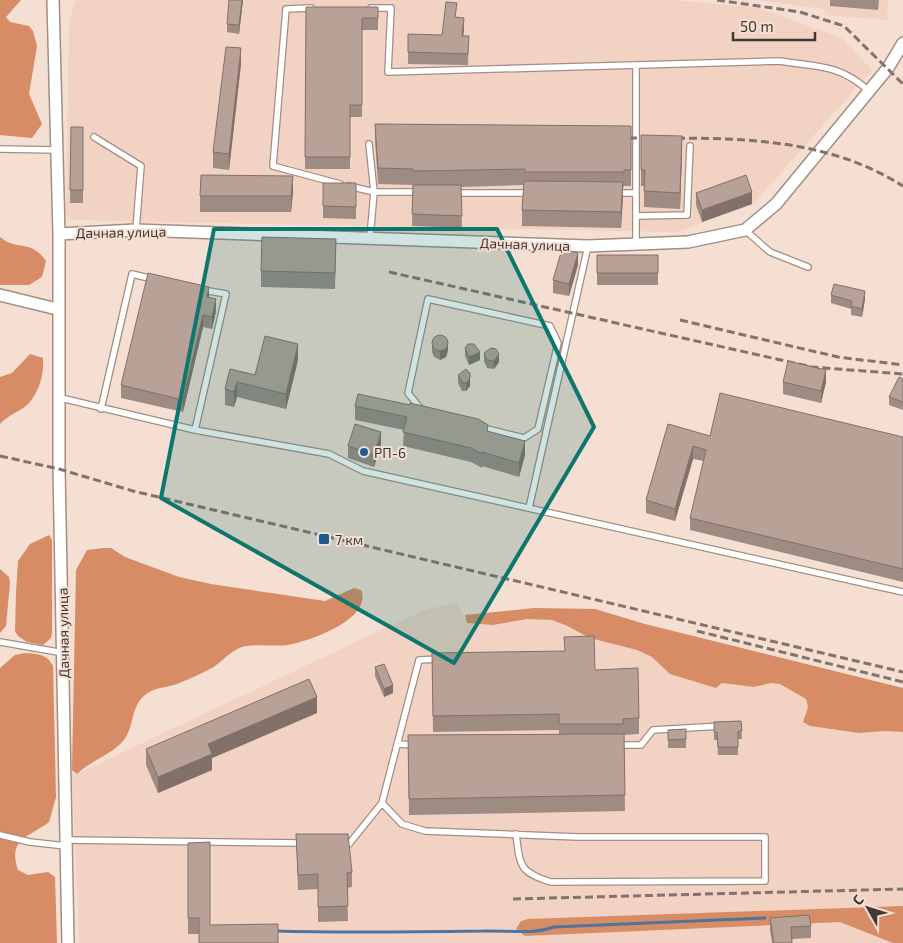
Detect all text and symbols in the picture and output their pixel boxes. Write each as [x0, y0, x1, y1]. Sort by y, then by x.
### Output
scale bar [733, 10, 816, 42]
text: 50 m [740, 17, 774, 35]
street label: Дачная улица [76, 223, 166, 241]
street label: Дачная улица [479, 234, 571, 254]
place label: РП-6 [374, 444, 406, 461]
marker: РП-6 [358, 446, 370, 458]
place label: 7 км [335, 531, 363, 548]
marker: 7 км [317, 532, 331, 546]
street label: Дачная улица [54, 588, 72, 678]
north arrow [843, 883, 893, 933]
text: С [848, 891, 867, 908]

